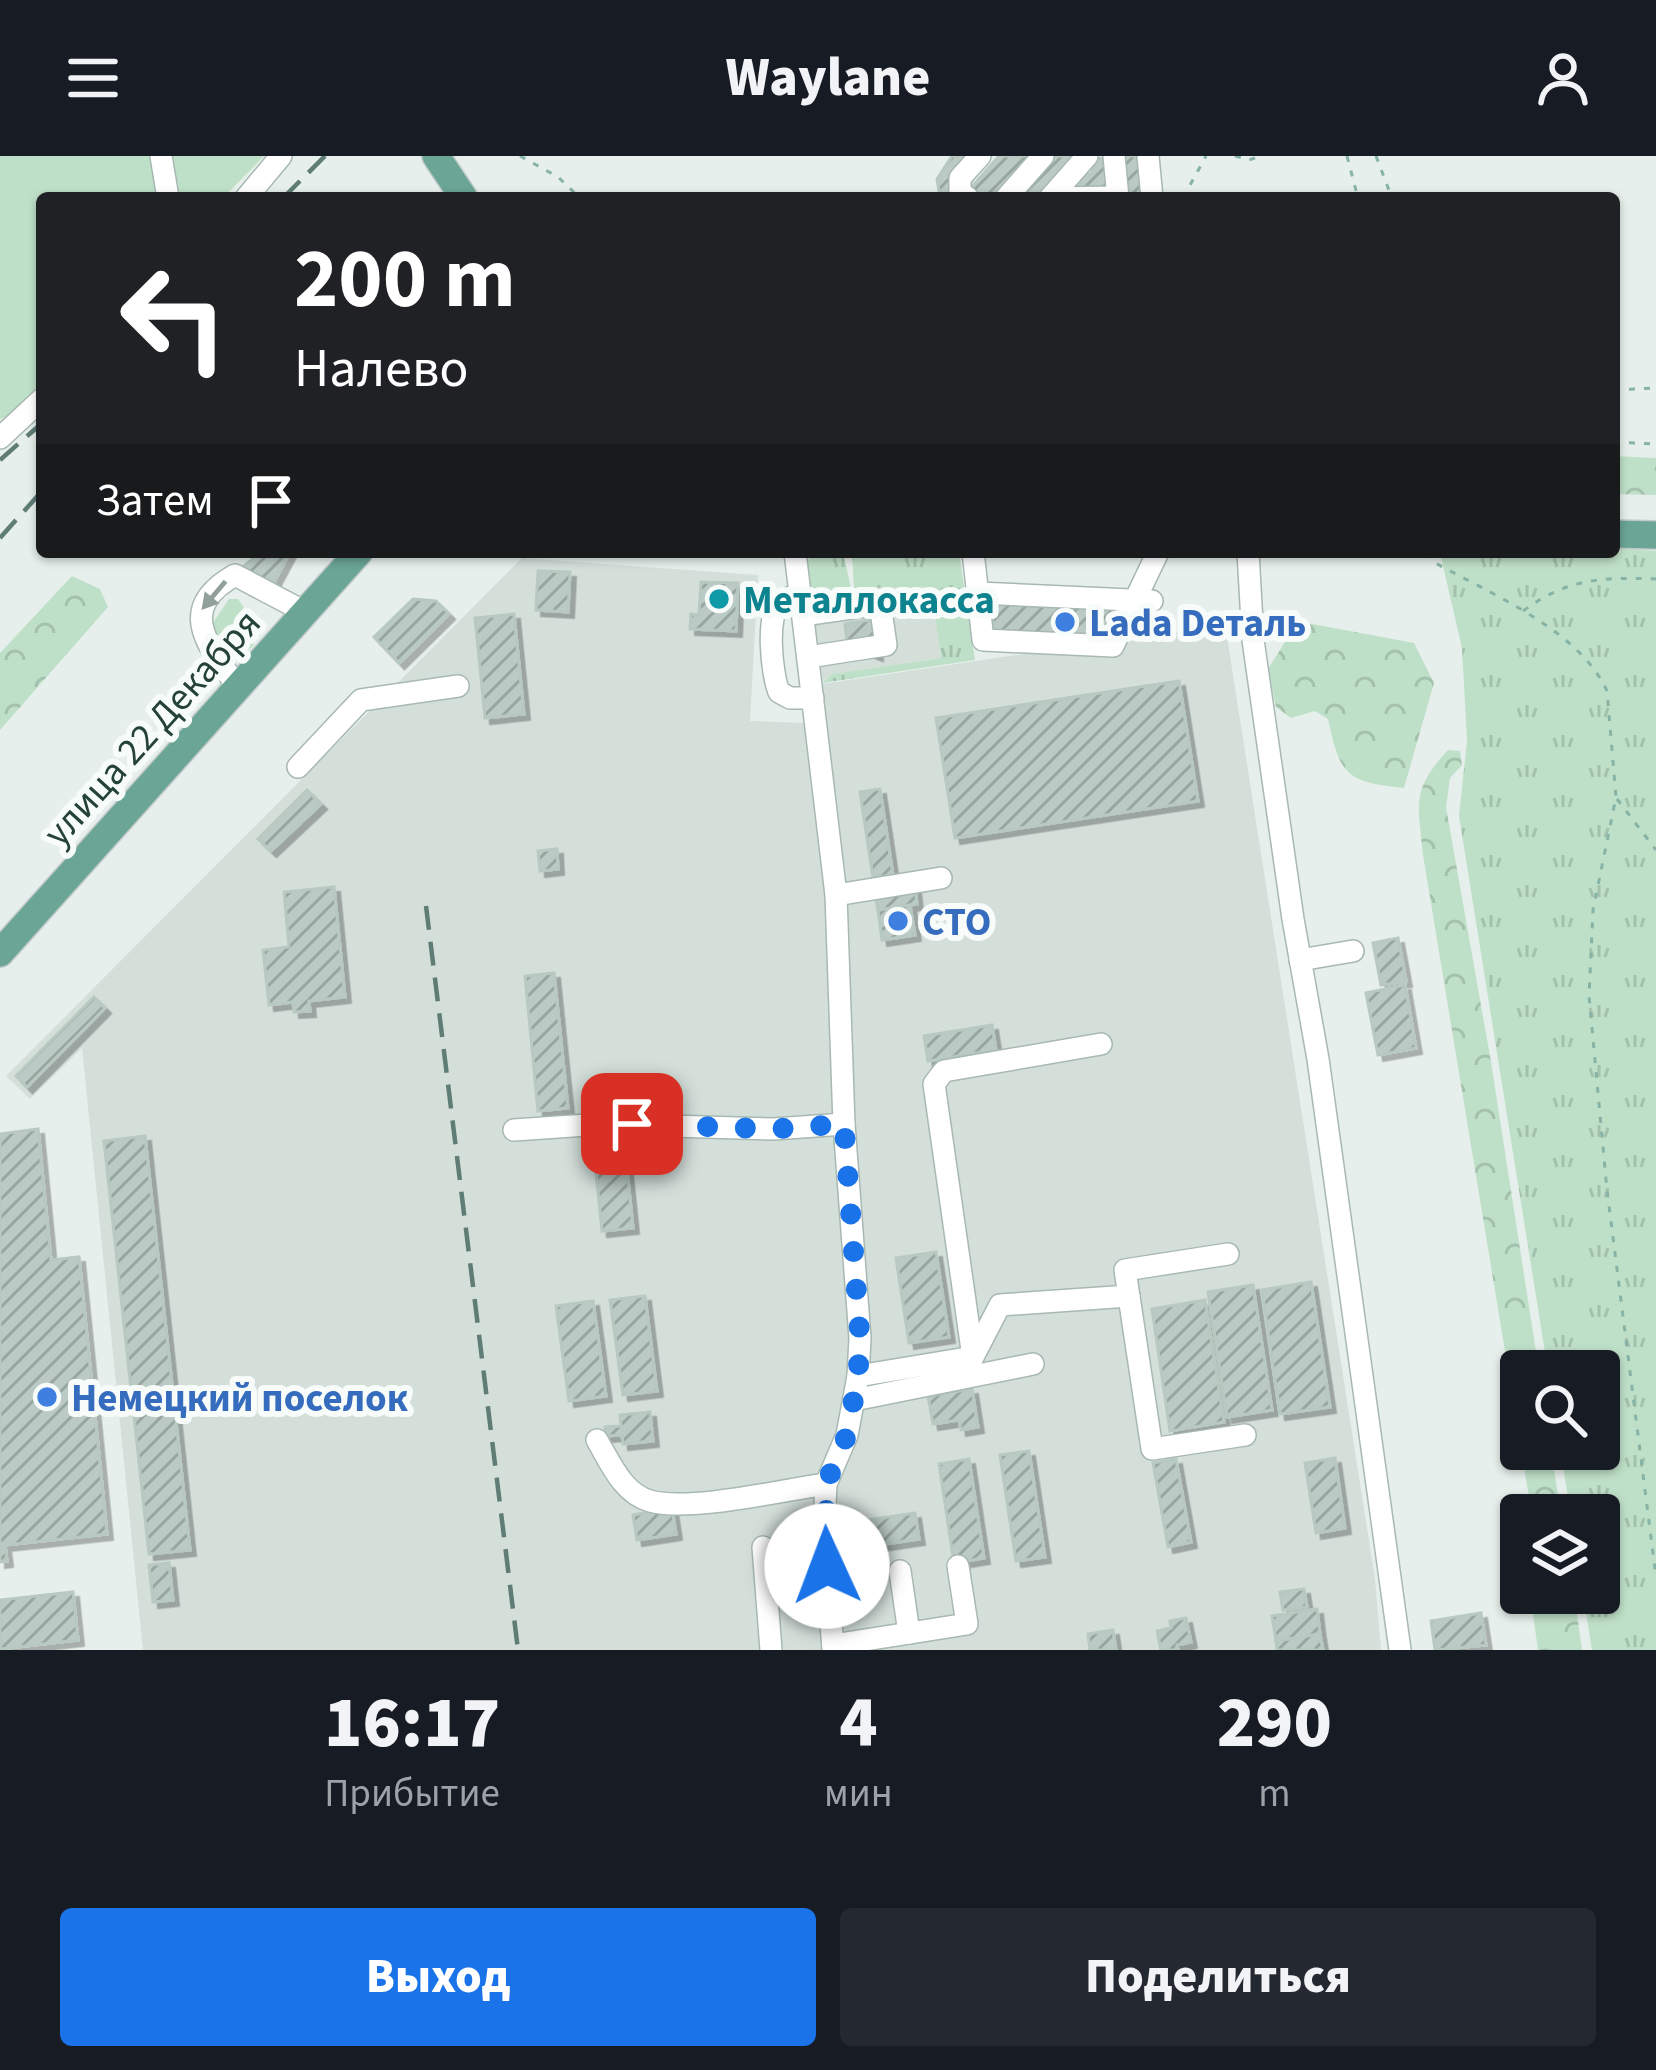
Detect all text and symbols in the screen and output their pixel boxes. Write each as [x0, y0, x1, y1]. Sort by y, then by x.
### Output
text: Waylane [726, 40, 930, 117]
icon: menu [60, 45, 126, 111]
icon: person [1530, 45, 1596, 111]
text: 200 m [294, 220, 516, 340]
icon: left [96, 240, 252, 396]
text: Налево [294, 331, 469, 408]
icon: arrive [238, 468, 304, 534]
text: Затем [96, 469, 214, 533]
place label: Металлокасса [743, 573, 995, 629]
one-way arrow [201, 579, 227, 609]
marker: Металлокасса [706, 586, 732, 612]
place label: Lada Dеталь [1089, 596, 1306, 652]
street label: улица 22 Декабря [30, 597, 274, 859]
marker: Lada Dеталь [1052, 609, 1078, 635]
place label: СТО [922, 895, 991, 951]
marker: СТО [885, 908, 911, 934]
pin [581, 1073, 683, 1175]
icon: arrive [599, 1091, 665, 1157]
map controls [1500, 1350, 1620, 1614]
button: search [1500, 1350, 1620, 1470]
place label: Немецкий поселок [71, 1371, 409, 1427]
marker: Немецкий поселок [34, 1384, 60, 1410]
button: layers [1500, 1494, 1620, 1614]
position arrow [764, 1503, 890, 1629]
text: 16:17 [324, 1672, 500, 1775]
text: 4 [839, 1672, 878, 1775]
text: 290 [1217, 1672, 1332, 1775]
text: Прибытие [324, 1766, 500, 1822]
text: мин [824, 1766, 893, 1822]
text: m [1258, 1766, 1291, 1822]
button: Выход [60, 1908, 816, 2046]
button: Поделиться [840, 1908, 1596, 2046]

